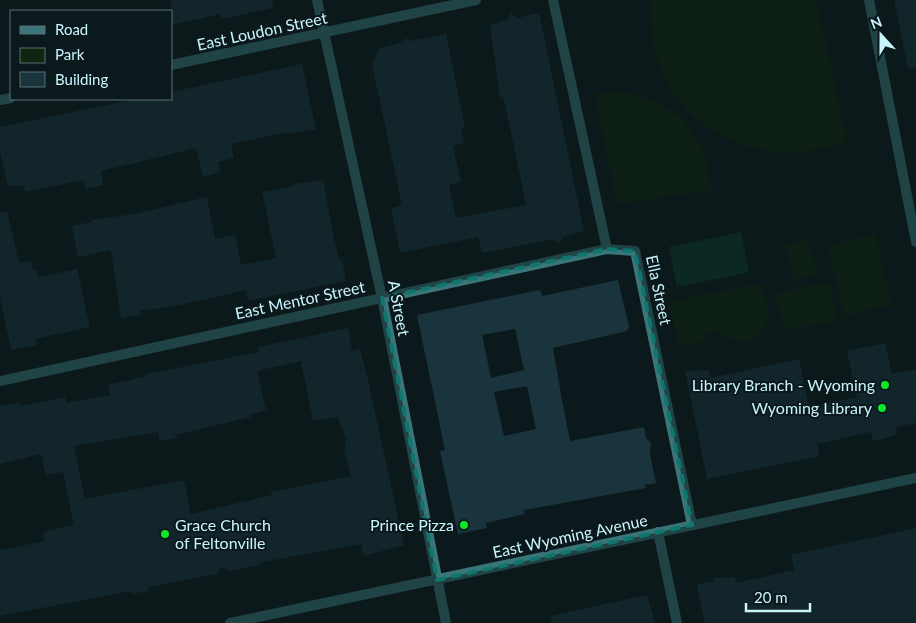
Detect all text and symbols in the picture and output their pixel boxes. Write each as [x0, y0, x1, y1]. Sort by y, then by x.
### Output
street label: East Loudon Street [195, 7, 329, 54]
legend [10, 10, 172, 100]
north arrow [856, 10, 906, 60]
text: N [868, 13, 884, 32]
text: Road [55, 20, 88, 38]
text: Park [55, 45, 85, 63]
text: Building [55, 70, 108, 88]
street label: Ella Street [643, 253, 676, 327]
street label: East Mentor Street [233, 276, 367, 323]
street label: A Street [385, 278, 414, 338]
place label: Library Branch - Wyoming [692, 375, 875, 394]
marker: Library Branch - Wyoming [879, 379, 891, 391]
place label: Wyoming Library [751, 398, 873, 417]
marker: Wyoming Library [876, 402, 888, 414]
street label: East Wyoming Avenue [491, 510, 649, 561]
place label: Grace Church of Feltonville [175, 515, 271, 552]
place label: Prince Pizza [370, 515, 454, 534]
marker: Prince Pizza [458, 519, 470, 531]
marker: Grace Church of Feltonville [159, 528, 171, 540]
scale bar [746, 580, 810, 612]
text: 20 m [754, 588, 788, 606]

